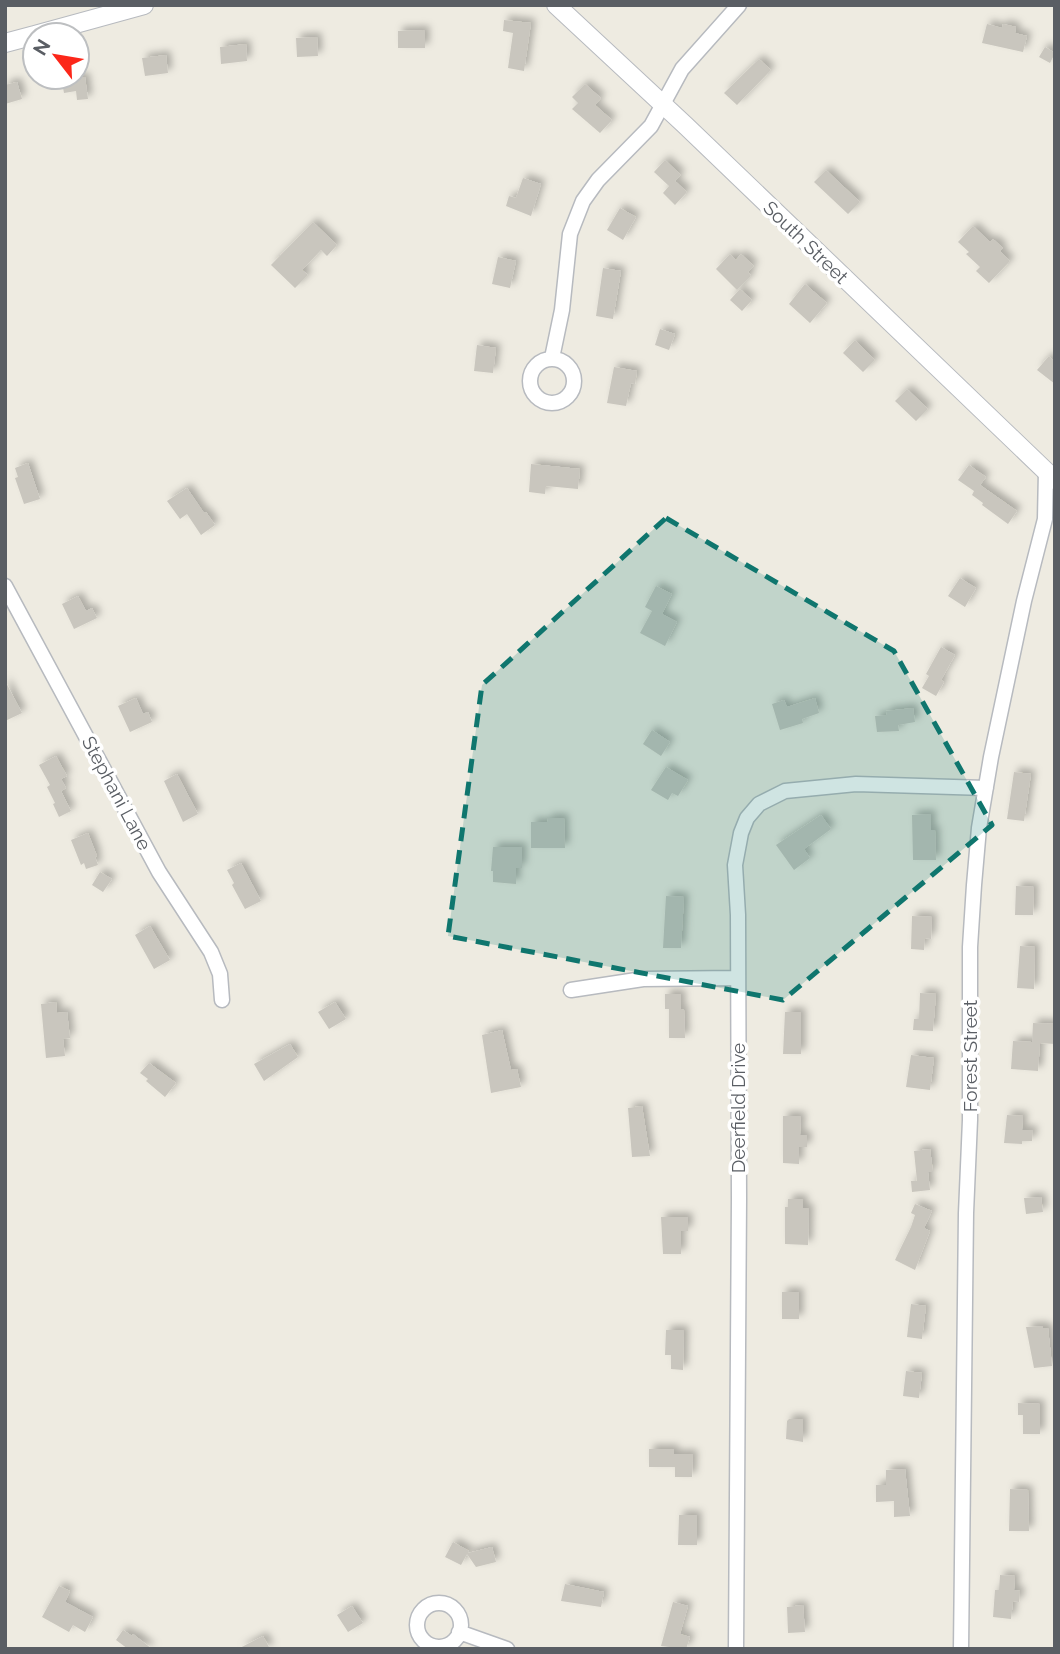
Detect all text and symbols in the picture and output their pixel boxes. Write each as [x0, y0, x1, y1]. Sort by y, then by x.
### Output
north arrow [21, 21, 91, 91]
text: N [28, 35, 55, 59]
street label: South Street [759, 196, 853, 288]
street label: Stephani Lane [78, 732, 156, 854]
street label: Forest Street [959, 999, 981, 1112]
street label: Deerfield Drive [727, 1043, 749, 1173]

